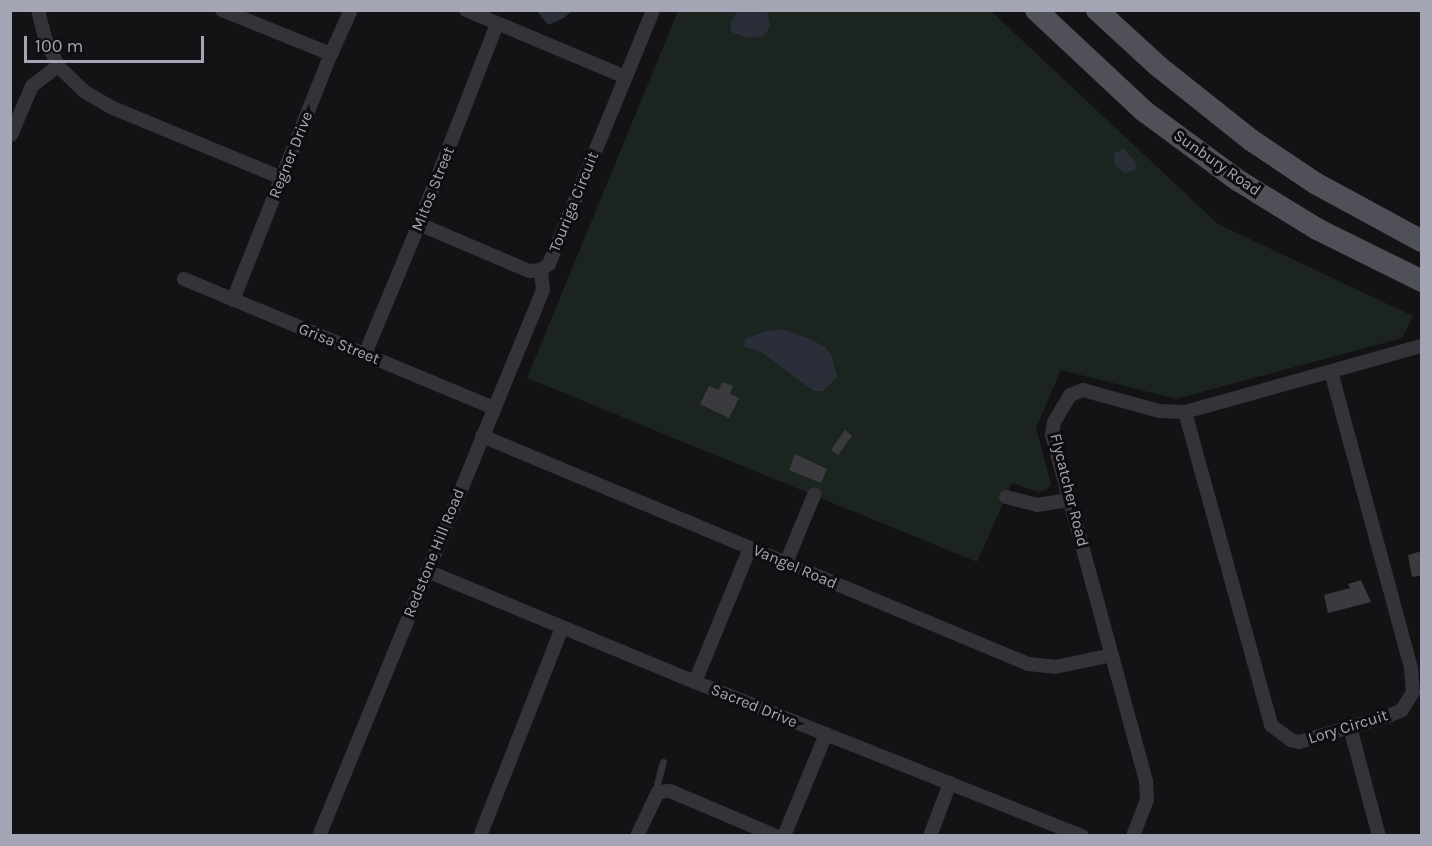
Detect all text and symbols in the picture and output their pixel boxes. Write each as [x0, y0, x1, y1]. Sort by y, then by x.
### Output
scale bar [27, 24, 207, 62]
text: 100 m [35, 35, 83, 57]
street label: Regner Drive [265, 109, 317, 201]
street label: Sunbury Road [1170, 126, 1264, 200]
street label: Mitos Street [407, 144, 459, 234]
street label: Touriga Circuit [545, 149, 603, 255]
street label: Grisa Street [296, 319, 382, 369]
street label: Flycatcher Road [1046, 431, 1092, 549]
street label: Redstone Hill Road [399, 486, 469, 620]
street label: Vangel Road [750, 541, 840, 593]
street label: Sacred Drive [708, 680, 800, 732]
street label: Lory Circuit [1306, 706, 1390, 748]

